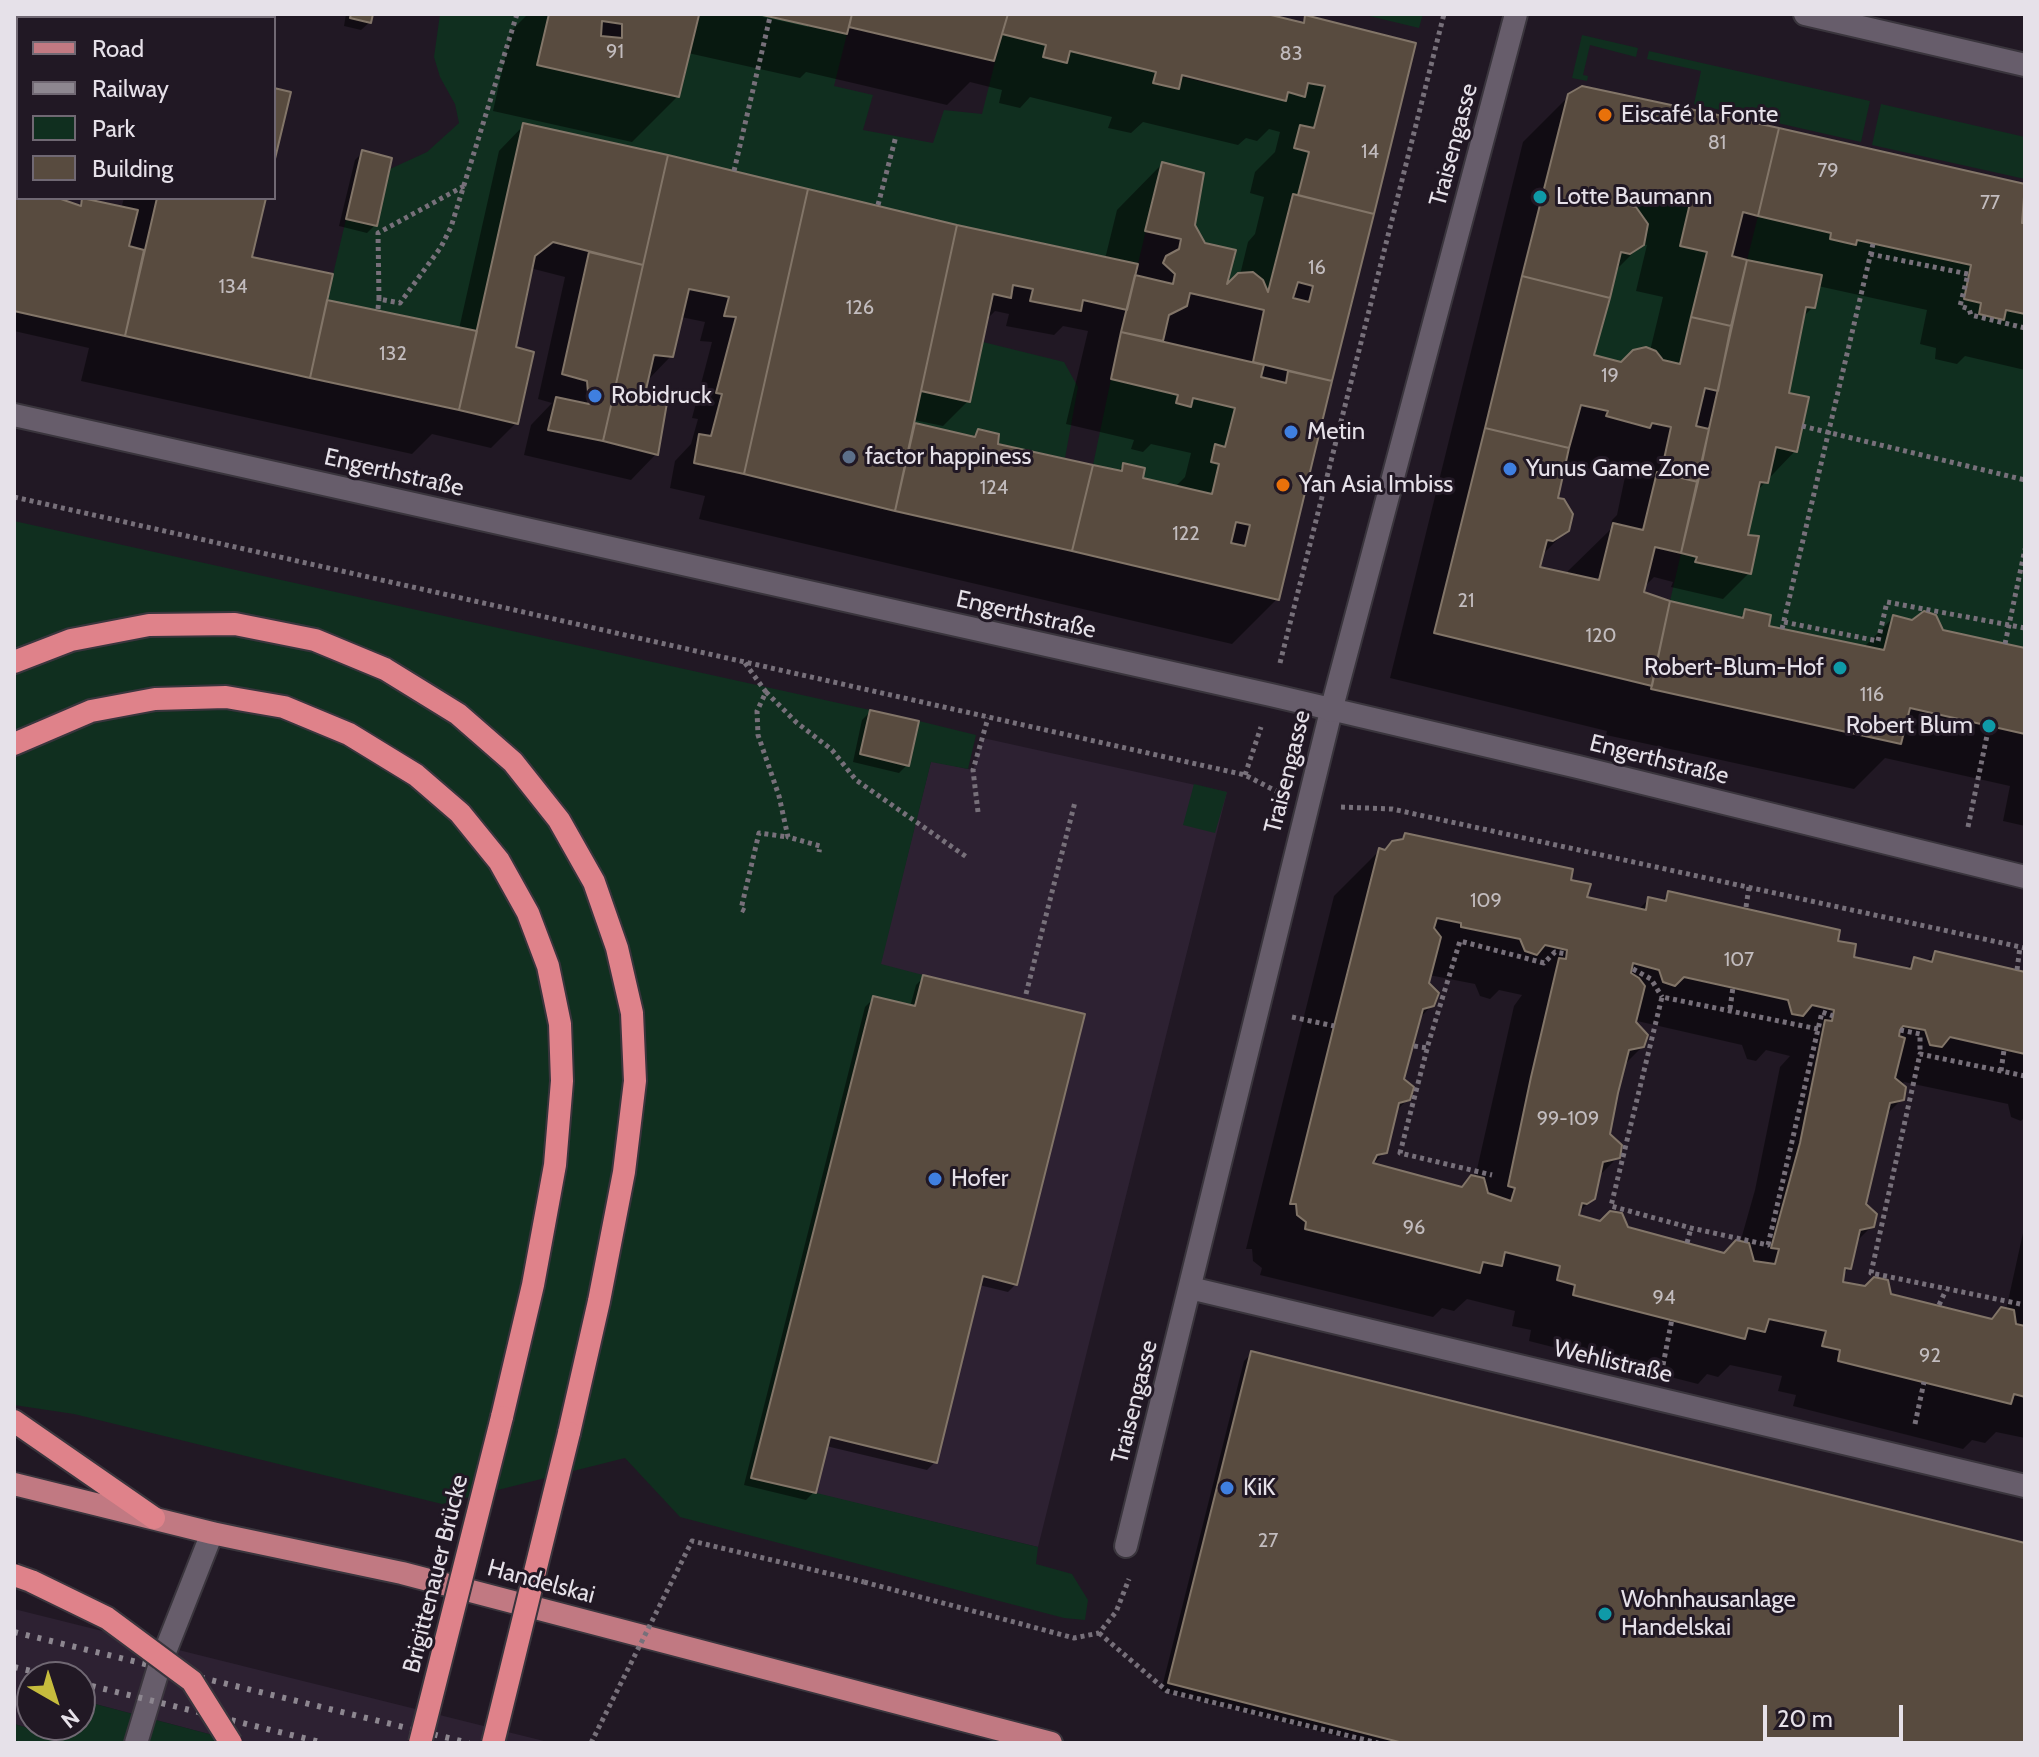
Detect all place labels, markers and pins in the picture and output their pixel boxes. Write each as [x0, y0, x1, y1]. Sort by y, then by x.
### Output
place label: Eiscafé la Fonte [1621, 101, 1778, 129]
marker: Eiscafé la Fonte [1596, 106, 1614, 124]
place label: Lotte Baumann [1556, 183, 1712, 211]
marker: Lotte Baumann [1531, 188, 1549, 206]
place label: Robidruck [611, 382, 712, 410]
marker: Robidruck [586, 387, 604, 405]
place label: Metin [1307, 418, 1365, 446]
marker: Metin [1282, 423, 1300, 441]
place label: factor happiness [865, 443, 1031, 471]
marker: factor happiness [840, 448, 858, 466]
place label: Yunus Game Zone [1526, 455, 1710, 483]
marker: Yunus Game Zone [1501, 460, 1519, 478]
place label: Yan Asia Imbiss [1299, 471, 1453, 499]
marker: Yan Asia Imbiss [1274, 476, 1292, 494]
place label: Robert-Blum-Hof [1644, 654, 1824, 682]
marker: Robert-Blum-Hof [1831, 659, 1849, 677]
place label: Robert Blum [1846, 712, 1973, 740]
marker: Robert Blum [1980, 717, 1998, 735]
place label: Hofer [951, 1165, 1008, 1193]
marker: Hofer [926, 1170, 944, 1188]
place label: KiK [1243, 1474, 1275, 1502]
marker: KiK [1218, 1479, 1236, 1497]
place label: Wohnhausanlage Handelskai [1621, 1586, 1796, 1642]
marker: Wohnhausanlage Handelskai [1596, 1605, 1614, 1623]

